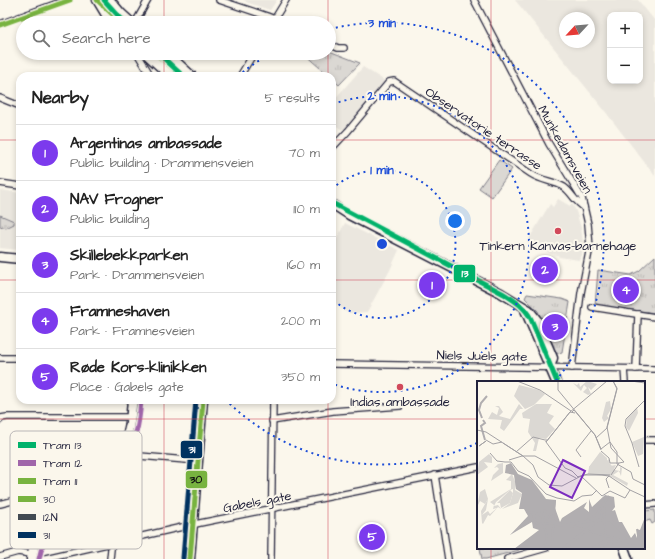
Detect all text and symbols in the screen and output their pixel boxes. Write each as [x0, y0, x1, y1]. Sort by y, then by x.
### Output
north arrow [559, 12, 595, 48]
map controls [607, 12, 643, 84]
button: + [607, 12, 643, 48]
text: 3 min [367, 15, 396, 32]
search box [16, 16, 336, 60]
icon: search [30, 27, 52, 49]
text: Search here [62, 28, 151, 49]
button: − [607, 48, 643, 84]
street label: Observatorie terrasse [421, 83, 545, 175]
text: Nearby [32, 86, 89, 110]
text: 2 min [367, 88, 396, 105]
text: 5 results [264, 89, 320, 107]
street label: Munkedamsveien [533, 102, 597, 197]
text: Argentinas ambassade [70, 133, 222, 154]
text: 1 [44, 144, 46, 162]
text: 70 m [288, 144, 320, 162]
text: Public building · Drammensveien [70, 154, 253, 172]
text: 1 min [370, 162, 394, 179]
text: NAV Frogner [70, 189, 163, 210]
text: 2 [41, 200, 49, 218]
text: 110 m [293, 200, 320, 218]
text: Public building [70, 210, 149, 228]
your location [445, 211, 465, 231]
marker: Tinkern Kanvas-barnehage [553, 226, 563, 236]
centre of rings [375, 237, 389, 251]
place label: Tinkern Kanvas-barnehage [480, 237, 636, 256]
text: Skillebekkparken [70, 245, 188, 266]
pin: 2 [532, 255, 558, 285]
text: 3 [42, 256, 48, 274]
text: 160 m [287, 256, 320, 274]
line badge: 13 [453, 264, 476, 283]
text: Park · Drammensveien [70, 266, 204, 284]
text: 13 [461, 266, 469, 281]
pin: 1 [419, 270, 445, 300]
pin: 4 [613, 275, 639, 305]
text: Framneshaven [70, 301, 170, 322]
text: 4 [41, 312, 49, 330]
text: 200 m [281, 312, 320, 330]
pin: 3 [542, 312, 568, 342]
text: Park · Framnesveien [70, 322, 195, 340]
street label: Niels Juels gate [436, 346, 528, 367]
text: Røde Kors-klinikken [70, 357, 207, 378]
text: 5 [40, 368, 50, 386]
text: 350 m [281, 368, 320, 386]
text: Place · Gabels gate [70, 378, 184, 396]
inset map [477, 381, 645, 549]
marker: Indias ambassade [395, 382, 405, 392]
place label: Indias ambassade [350, 393, 450, 411]
legend [10, 431, 142, 549]
text: Tram 13 [43, 438, 82, 453]
line badge: 31 [180, 440, 203, 459]
text: 31 [187, 442, 196, 457]
text: Tram 12 [43, 456, 83, 471]
line badge: 30 [185, 470, 208, 489]
text: 30 [189, 472, 202, 487]
text: Tram 11 [43, 474, 78, 489]
street label: Gabels gate [221, 487, 293, 518]
text: 30 [43, 492, 56, 507]
text: 12N [43, 510, 58, 525]
pin: 5 [359, 522, 385, 552]
text: 31 [43, 528, 51, 543]

